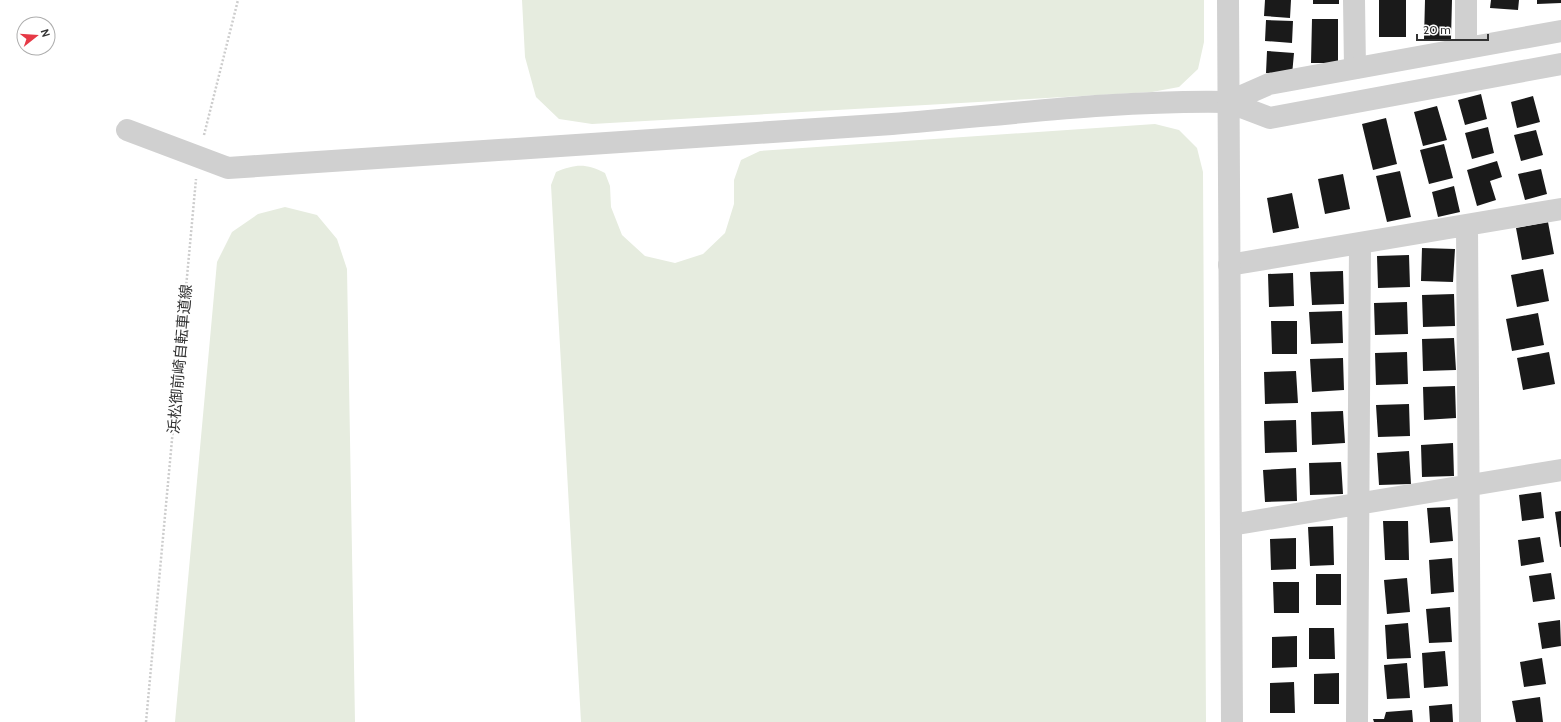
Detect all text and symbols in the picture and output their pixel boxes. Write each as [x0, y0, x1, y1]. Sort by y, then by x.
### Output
north arrow [16, 16, 56, 56]
scale bar [1417, 16, 1488, 42]
text: 20 m [1423, 22, 1451, 37]
text: N [38, 27, 53, 39]
street label: 浜松御前崎自転車道線 [164, 283, 196, 435]

